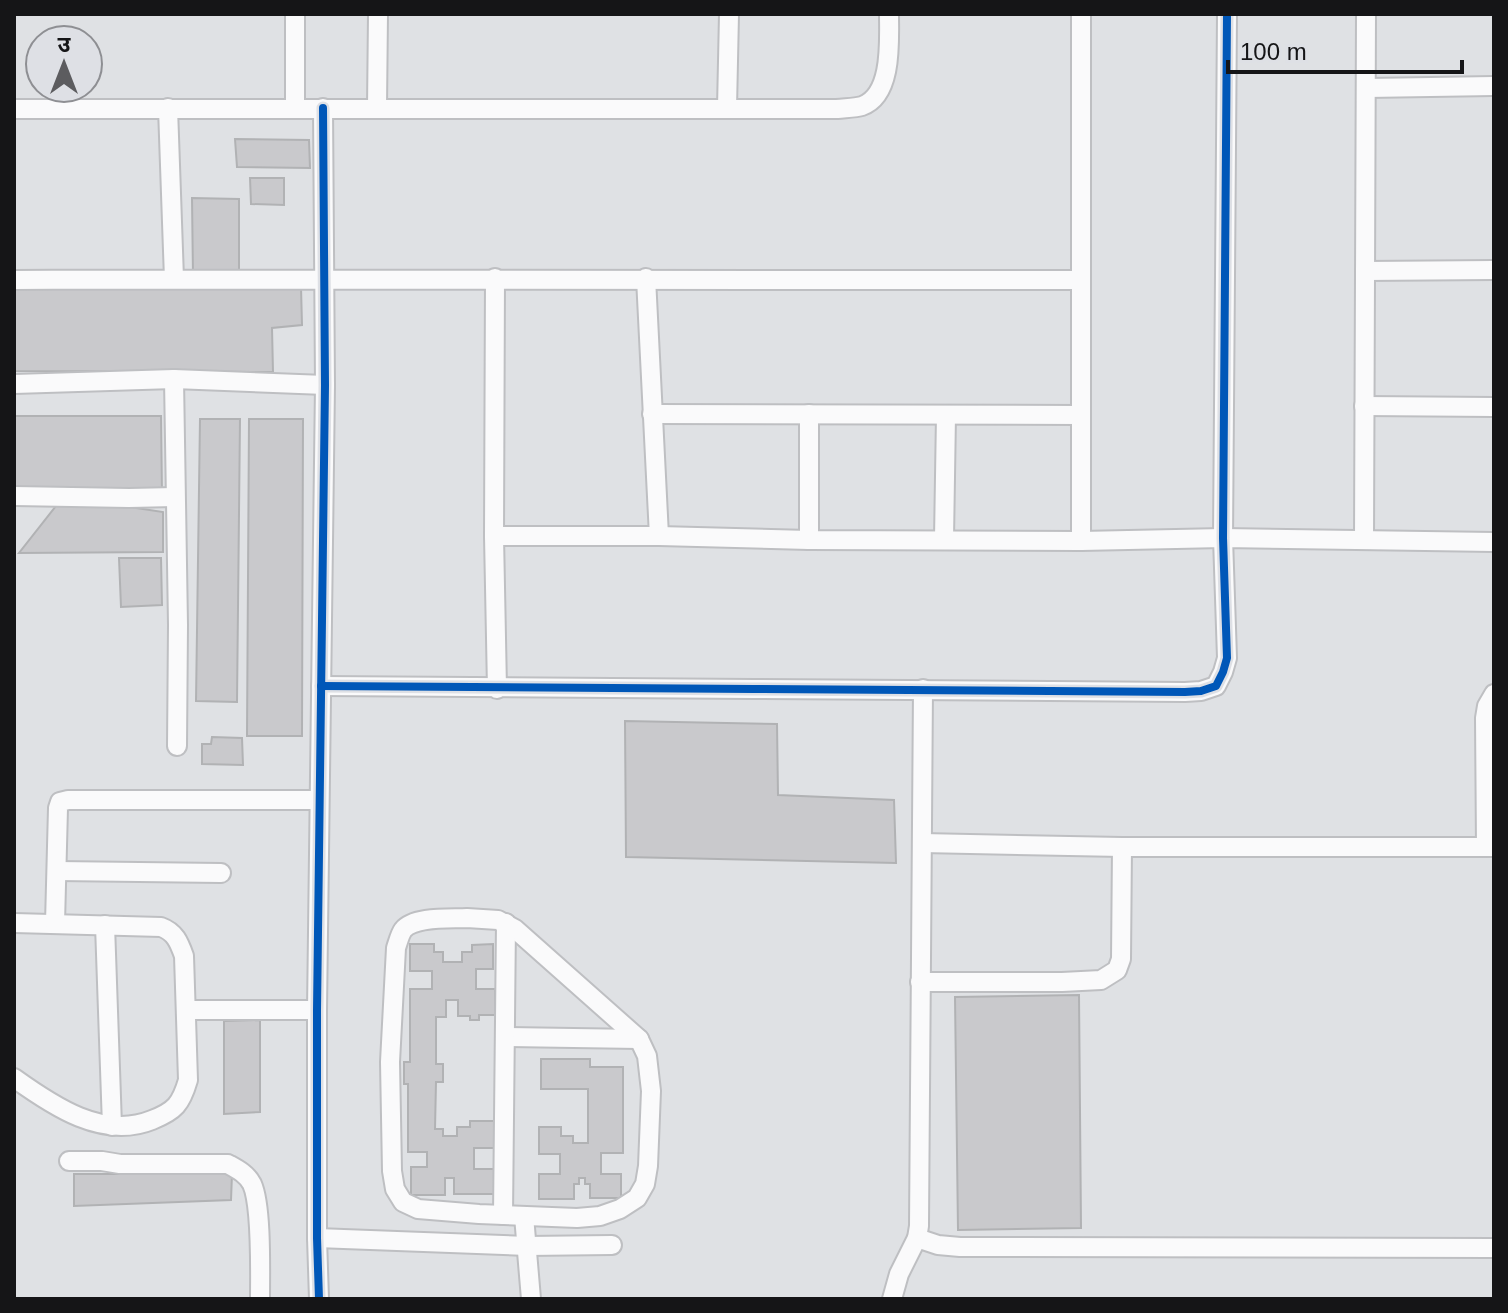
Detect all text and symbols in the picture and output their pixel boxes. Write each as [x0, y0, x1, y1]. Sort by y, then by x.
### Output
north arrow [24, 24, 104, 104]
scale bar [1228, 24, 1462, 74]
text: उ [58, 32, 72, 57]
text: 100 m [1240, 38, 1307, 65]

